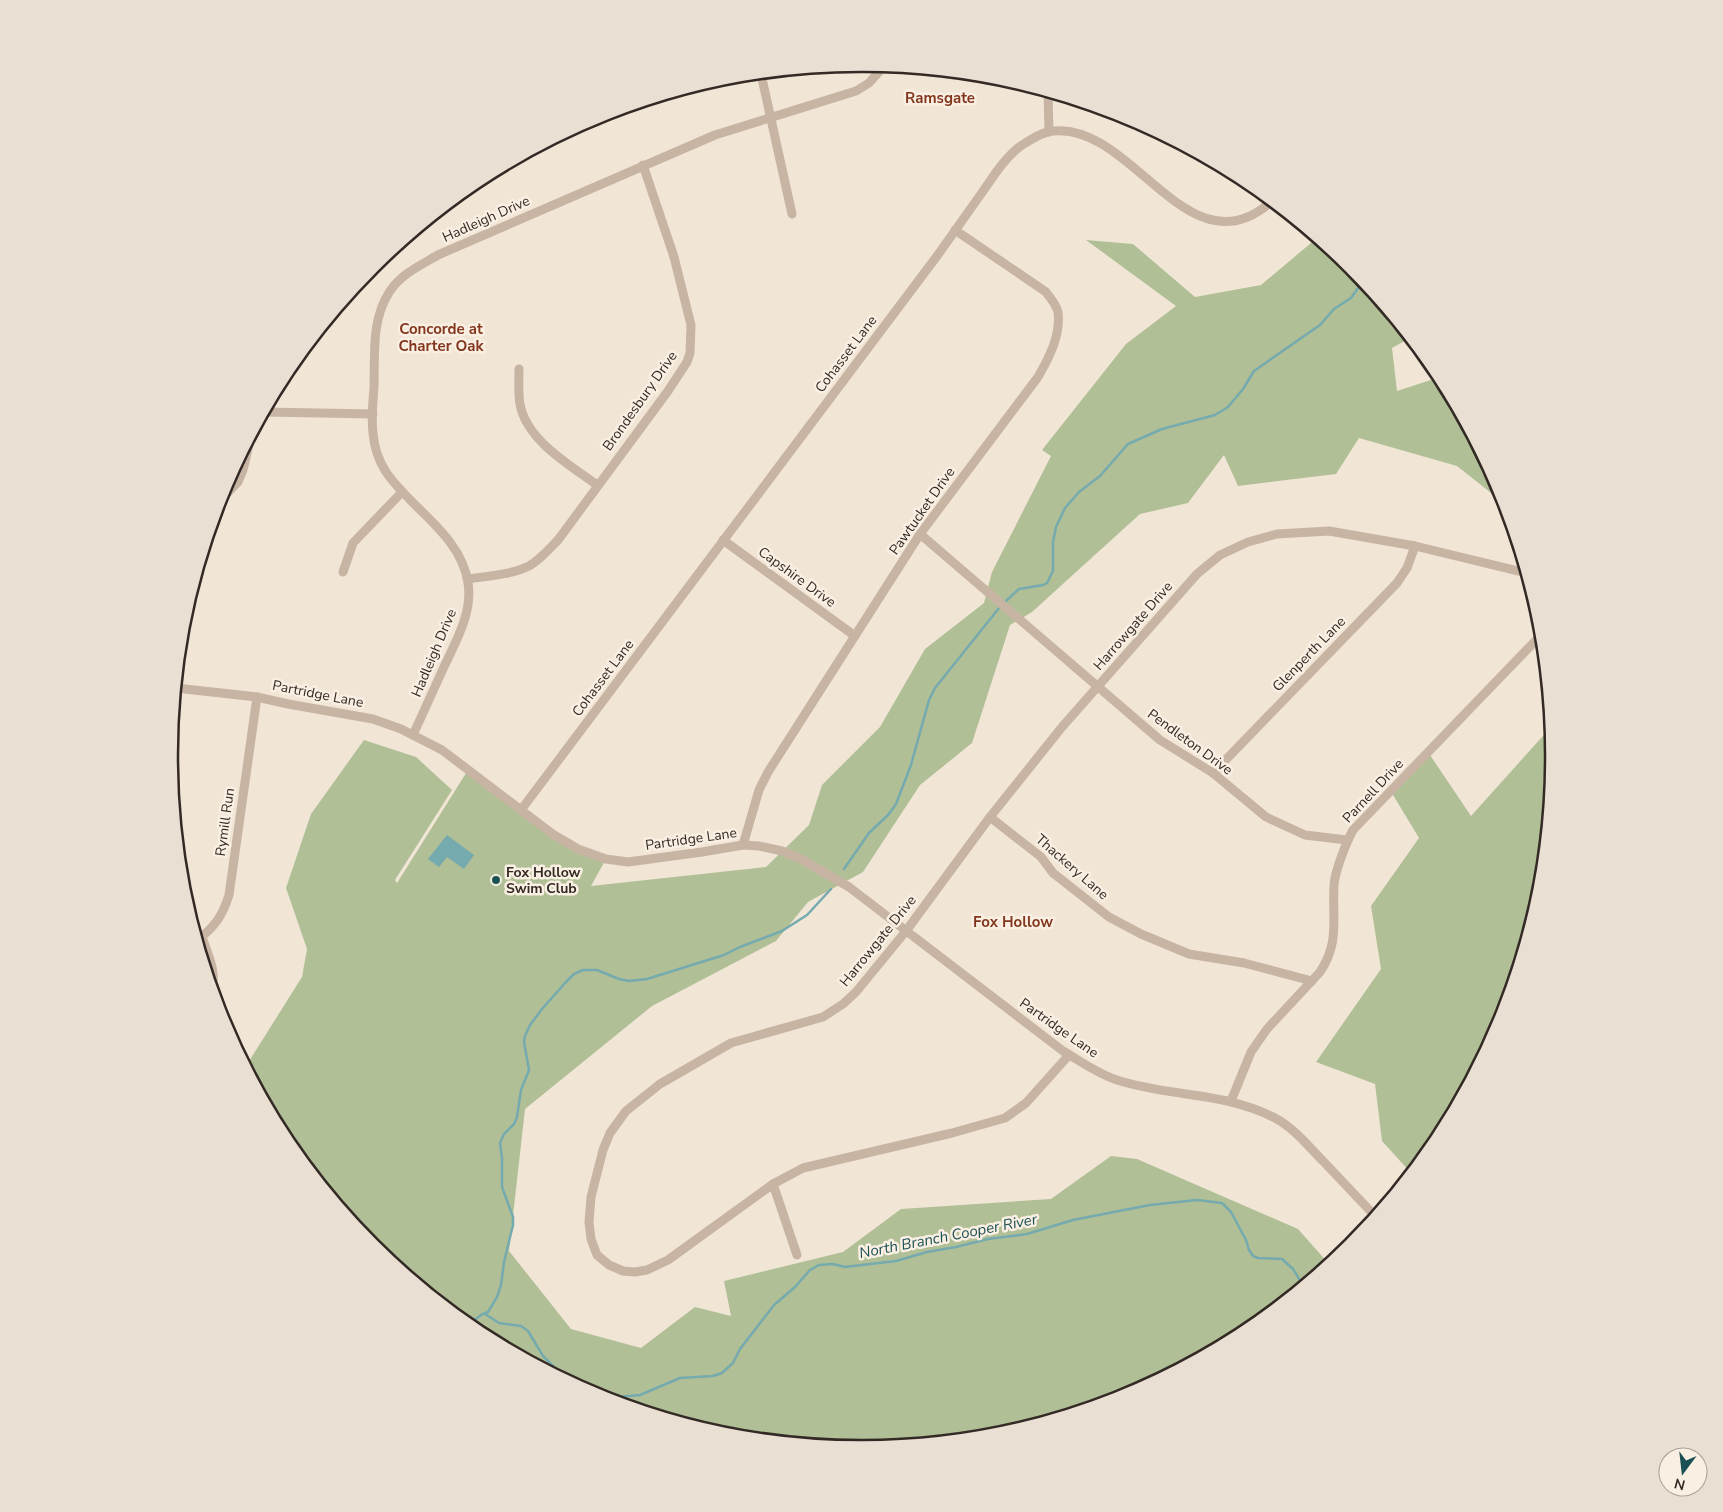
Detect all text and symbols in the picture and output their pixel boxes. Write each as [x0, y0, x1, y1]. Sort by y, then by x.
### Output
district label: Ramsgate [905, 88, 975, 108]
street label: Hadleigh Drive [439, 191, 533, 247]
street label: Cohasset Lane [811, 312, 881, 396]
district label: Concorde at Charter Oak [398, 319, 485, 356]
street label: Brondesbury Drive [598, 347, 682, 455]
street label: Pawtucket Drive [885, 463, 959, 559]
street label: Capshire Drive [754, 542, 840, 612]
street label: Harrowgate Drive [1089, 577, 1177, 675]
street label: Hadleigh Drive [407, 606, 461, 700]
street label: Glenperth Lane [1268, 612, 1350, 696]
street label: Cohasset Lane [568, 636, 638, 720]
street label: Partridge Lane [271, 676, 365, 712]
street label: Pendleton Drive [1144, 705, 1236, 779]
street label: Parnell Drive [1338, 755, 1408, 827]
street label: Rymill Run [211, 787, 239, 857]
street label: Partridge Lane [644, 823, 738, 855]
street label: Thackery Lane [1031, 830, 1113, 904]
place label: Fox Hollow Swim Club [506, 863, 581, 898]
marker: Fox Hollow Swim Club [490, 874, 502, 886]
street label: Harrowgate Drive [835, 891, 921, 991]
district label: Fox Hollow [973, 912, 1053, 932]
street label: Partridge Lane [1016, 994, 1102, 1062]
water label: North Branch Cooper River [857, 1209, 1039, 1263]
north arrow [1658, 1447, 1708, 1497]
text: N [1672, 1474, 1687, 1495]

